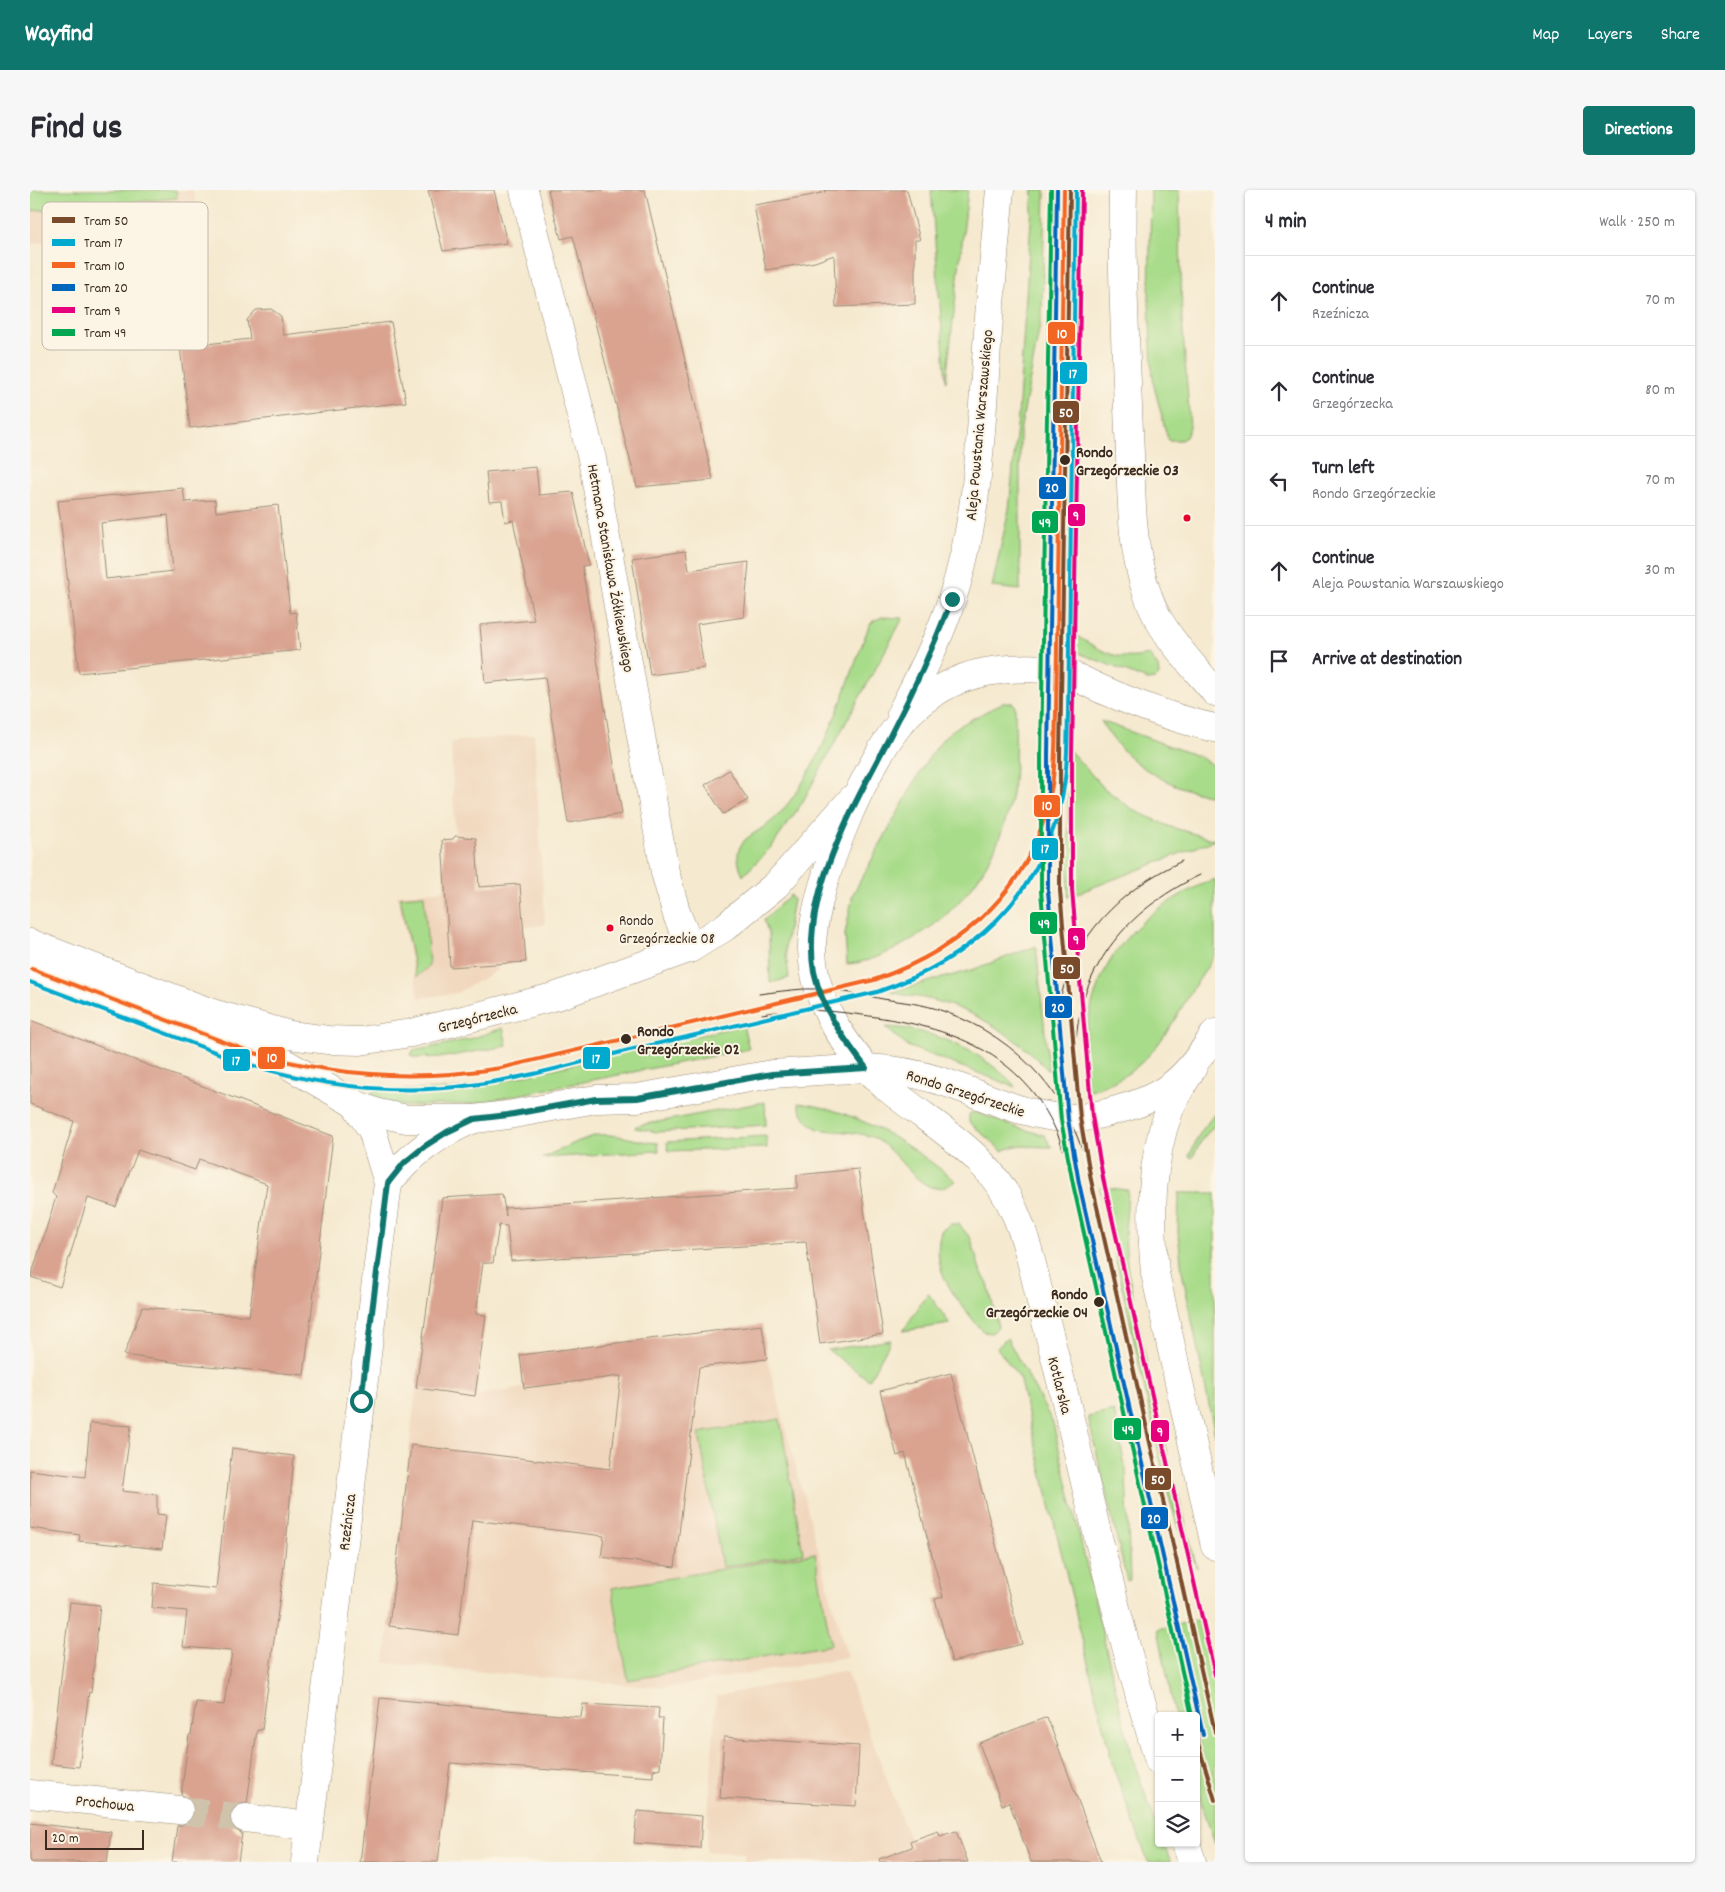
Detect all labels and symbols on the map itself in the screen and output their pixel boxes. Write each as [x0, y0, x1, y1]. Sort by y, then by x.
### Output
legend [42, 202, 208, 350]
text: Tram 50 [84, 212, 128, 232]
text: Tram 17 [84, 234, 123, 254]
text: Tram 10 [84, 257, 125, 277]
text: Tram 20 [84, 279, 128, 299]
text: Tram 9 [84, 302, 121, 322]
line badge: 10 [1047, 321, 1076, 345]
text: Tram 49 [84, 324, 126, 344]
text: 10 [1057, 325, 1067, 345]
street label: Aleja Powstania Warszawskiego [961, 329, 1000, 522]
line badge: 17 [1059, 361, 1088, 385]
text: 17 [1069, 365, 1078, 385]
line badge: 50 [1052, 400, 1080, 424]
text: 50 [1059, 404, 1073, 424]
place label: Rondo Grzegórzeckie 03 [1076, 442, 1179, 483]
marker: Rondo Grzegórzeckie 03 [1058, 453, 1072, 467]
street label: Hetmana Stanisława Żółkiewskiego [580, 462, 639, 674]
line badge: 20 [1038, 476, 1067, 500]
text: 20 [1045, 479, 1059, 499]
line badge: 9 [1067, 503, 1086, 527]
text: 9 [1073, 507, 1079, 527]
line badge: 49 [1031, 510, 1059, 534]
unlabelled marker [1182, 513, 1192, 523]
text: 49 [1039, 514, 1051, 534]
route end [941, 588, 964, 611]
line badge: 10 [1033, 794, 1061, 818]
text: 10 [1042, 797, 1052, 817]
line badge: 17 [1031, 837, 1059, 861]
text: 17 [1041, 840, 1050, 860]
place label: Rondo Grzegórzeckie 08 [619, 911, 715, 951]
line badge: 49 [1029, 911, 1058, 935]
text: 49 [1038, 915, 1050, 935]
marker: Rondo Grzegórzeckie 08 [605, 923, 615, 933]
line badge: 9 [1067, 927, 1086, 951]
text: 9 [1073, 931, 1079, 951]
line badge: 50 [1052, 956, 1081, 980]
text: 50 [1060, 960, 1074, 980]
line badge: 20 [1044, 995, 1073, 1019]
street label: Grzegórzecka [436, 998, 520, 1040]
text: 20 [1051, 999, 1065, 1019]
place label: Rondo Grzegórzeckie 02 [637, 1021, 740, 1062]
marker: Rondo Grzegórzeckie 02 [619, 1032, 633, 1046]
line badge: 10 [257, 1046, 286, 1070]
line badge: 17 [582, 1046, 611, 1070]
line badge: 17 [222, 1048, 251, 1072]
text: 10 [267, 1049, 277, 1069]
text: 17 [592, 1050, 601, 1070]
text: 17 [232, 1052, 241, 1072]
street label: Rondo Grzegórzeckie [903, 1064, 1028, 1124]
place label: Rondo Grzegórzeckie 04 [986, 1284, 1088, 1325]
marker: Rondo Grzegórzeckie 04 [1092, 1295, 1106, 1309]
street label: Kotlarska [1040, 1354, 1077, 1417]
route start [350, 1390, 373, 1413]
line badge: 49 [1113, 1417, 1142, 1441]
line badge: 9 [1150, 1419, 1170, 1443]
text: 49 [1122, 1421, 1134, 1441]
text: 9 [1157, 1423, 1163, 1443]
line badge: 50 [1144, 1467, 1172, 1491]
text: 50 [1151, 1471, 1165, 1491]
street label: Rzeźnicza [334, 1492, 363, 1552]
line badge: 20 [1140, 1506, 1169, 1530]
text: 20 [1147, 1510, 1161, 1530]
street label: Prochowa [74, 1790, 136, 1819]
scale bar [45, 1827, 144, 1850]

